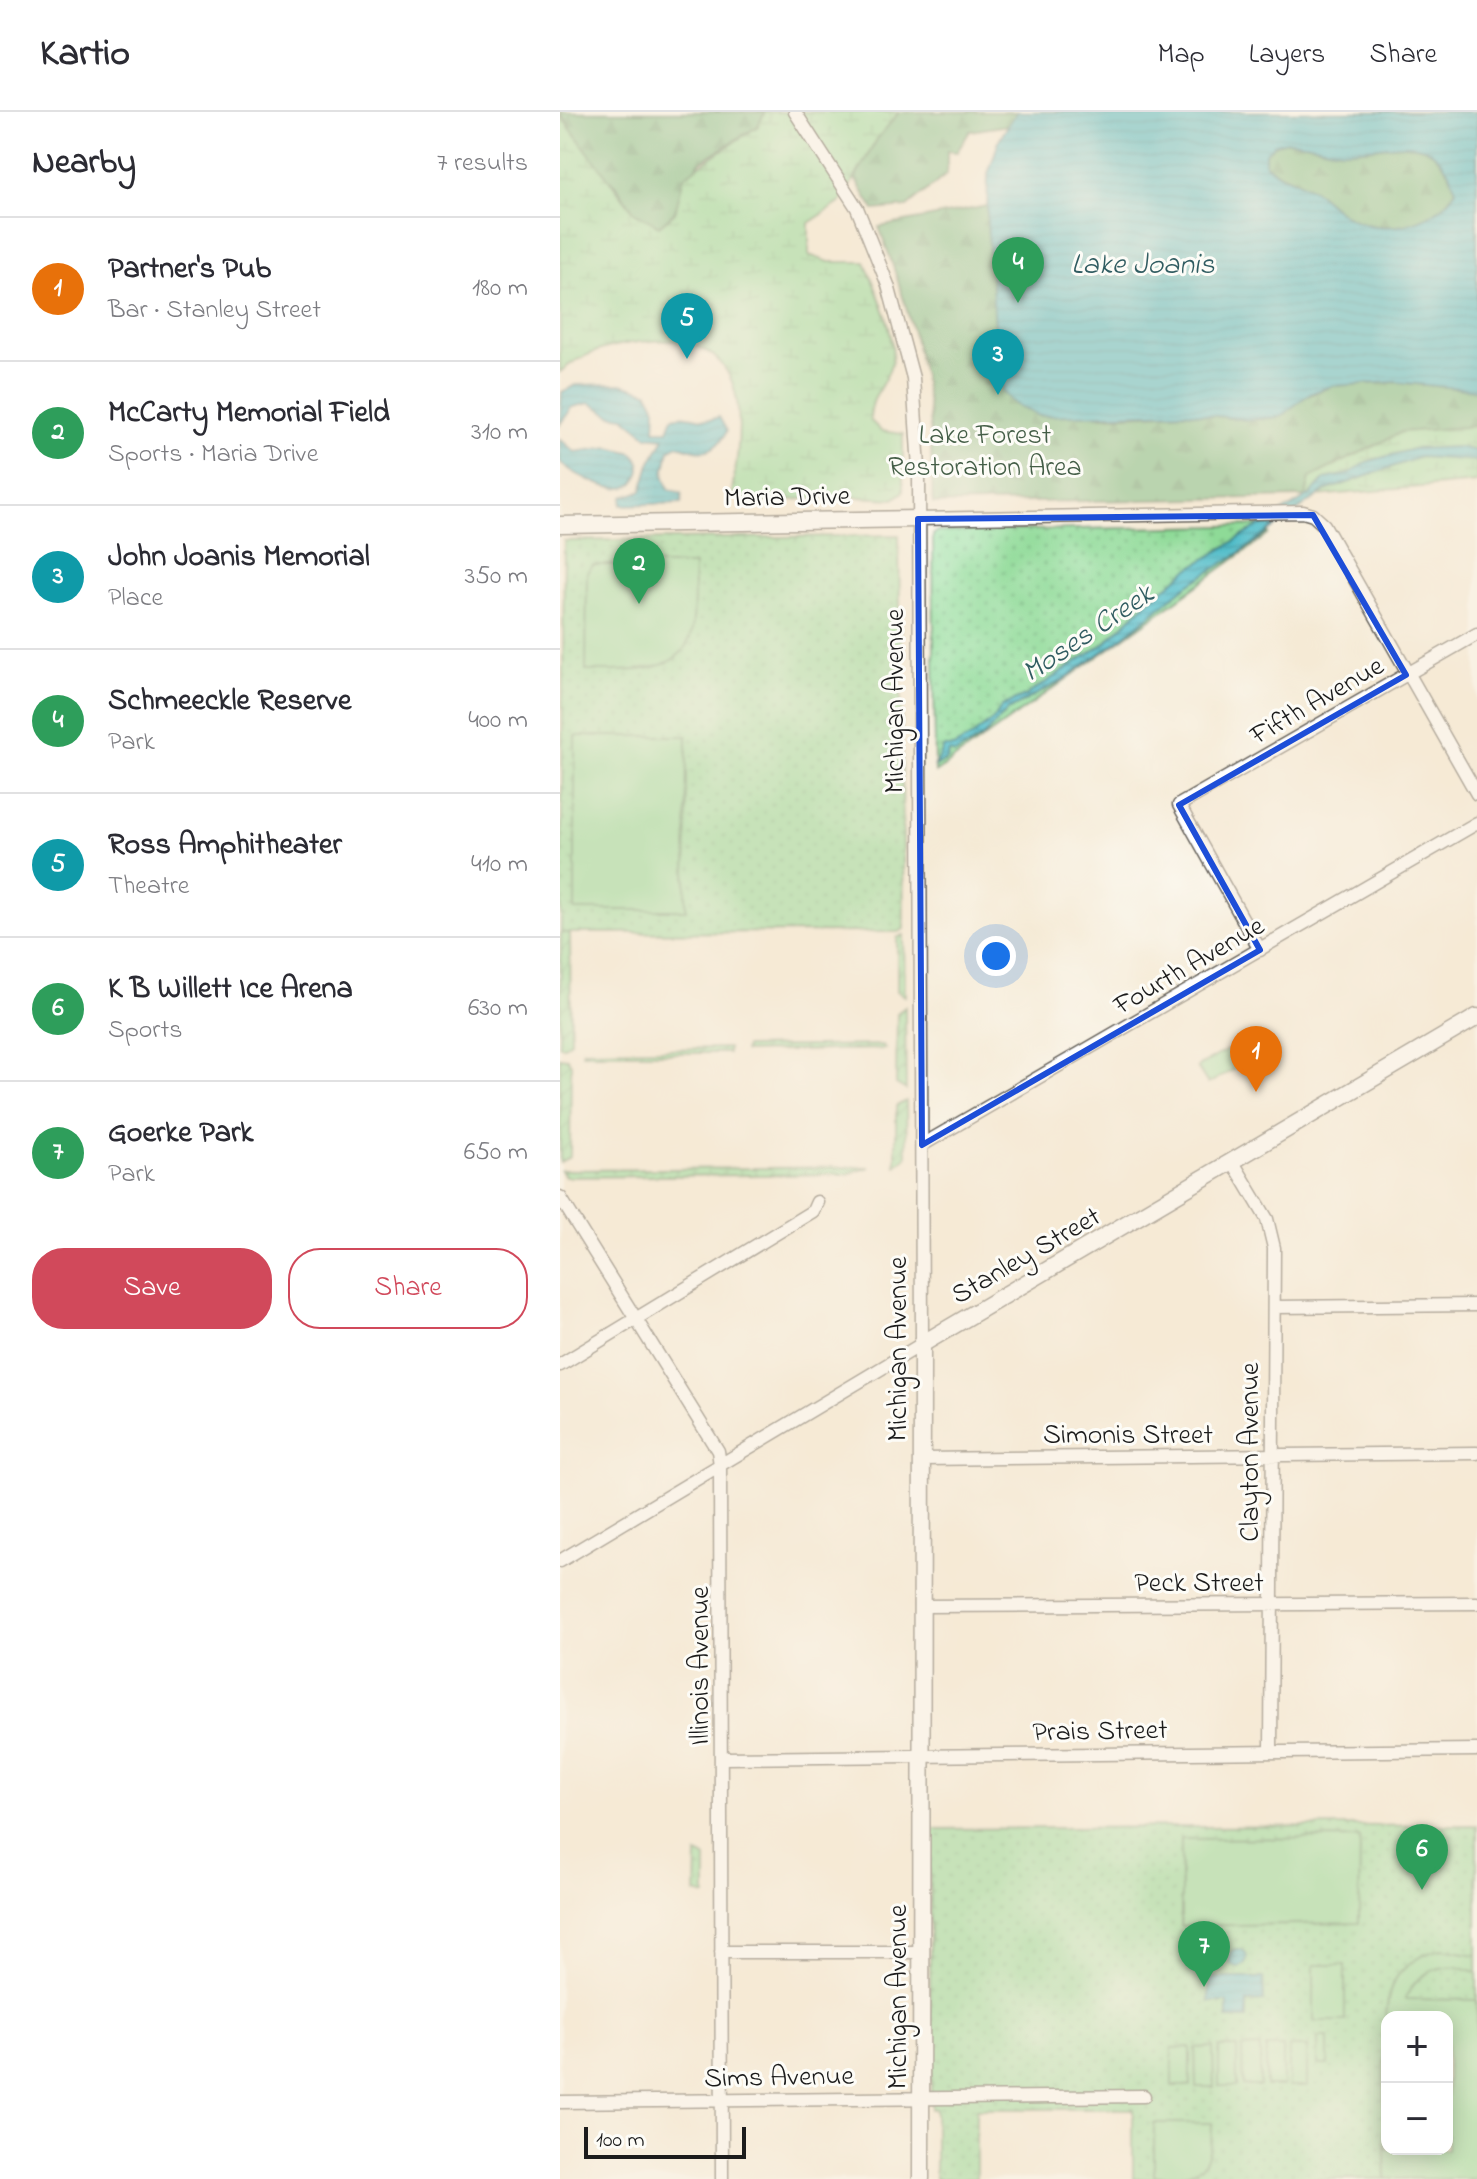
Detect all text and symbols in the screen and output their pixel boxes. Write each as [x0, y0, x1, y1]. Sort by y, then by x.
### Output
text: Kartio [40, 27, 130, 83]
text: Map [1157, 35, 1205, 76]
text: Layers [1249, 35, 1325, 76]
text: Share [1369, 35, 1437, 76]
text: Nearby [32, 139, 136, 189]
text: 7 results [437, 145, 528, 183]
pin: 4 [992, 237, 1044, 303]
water label: Lake Joanis [1071, 244, 1215, 288]
text: Partner's Pub [108, 248, 271, 292]
text: 1 [54, 270, 62, 308]
text: 180 m [472, 270, 528, 308]
text: Bar · Stanley Street [108, 292, 321, 330]
pin: 5 [661, 293, 713, 359]
pin: 3 [972, 329, 1024, 395]
text: McCarty Memorial Field [108, 392, 390, 436]
text: 2 [52, 414, 64, 452]
text: 310 m [471, 414, 528, 452]
park label: Lake Forest Restoration Area [888, 416, 1082, 489]
text: Sports · Maria Drive [108, 436, 318, 474]
street label: Maria Drive [724, 477, 851, 520]
text: John Joanis Memorial [108, 536, 370, 580]
pin: 2 [613, 538, 665, 604]
text: 3 [53, 558, 63, 596]
text: 350 m [464, 558, 528, 596]
water label: Moses Creek [1014, 573, 1165, 695]
text: Place [108, 580, 163, 618]
street label: Michigan Avenue [876, 608, 917, 794]
street label: Fifth Avenue [1242, 647, 1393, 757]
text: Schmeeckle Reserve [108, 680, 351, 724]
text: 4 [53, 702, 63, 740]
text: 400 m [468, 702, 528, 740]
text: Park [108, 724, 155, 762]
text: Ross Amphitheater [108, 824, 342, 868]
text: 5 [51, 846, 65, 884]
text: 410 m [471, 846, 528, 884]
text: Theatre [108, 868, 189, 906]
street label: Fourth Avenue [1106, 907, 1273, 1027]
your location [976, 936, 1016, 976]
text: K B Willett Ice Arena [108, 968, 353, 1012]
text: 6 [52, 990, 64, 1028]
text: 630 m [468, 990, 528, 1028]
text: Sports [108, 1012, 182, 1050]
pin: 1 [1230, 1026, 1282, 1092]
text: Goerke Park [108, 1112, 253, 1156]
text: 7 [53, 1134, 63, 1172]
text: 650 m [464, 1134, 528, 1172]
text: Park [108, 1156, 155, 1194]
street label: Stanley Street [944, 1198, 1109, 1316]
button: Save [32, 1248, 272, 1329]
button: Share [288, 1248, 528, 1329]
street label: Michigan Avenue [879, 1256, 920, 1442]
street label: Clayton Avenue [1231, 1362, 1272, 1542]
street label: Simonis Street [1043, 1416, 1213, 1457]
street label: Peck Street [1134, 1564, 1264, 1605]
street label: Illinois Avenue [681, 1586, 722, 1746]
street label: Prais Street [1032, 1711, 1168, 1754]
pin: 6 [1396, 1824, 1448, 1890]
street label: Michigan Avenue [879, 1904, 920, 2090]
pin: 7 [1178, 1921, 1230, 1987]
map controls [1381, 2011, 1453, 2155]
button: + [1381, 2011, 1453, 2083]
street label: Sims Avenue [704, 2057, 855, 2100]
button: − [1381, 2083, 1453, 2155]
scale bar [584, 2123, 746, 2159]
text: 100 m [596, 2125, 645, 2157]

